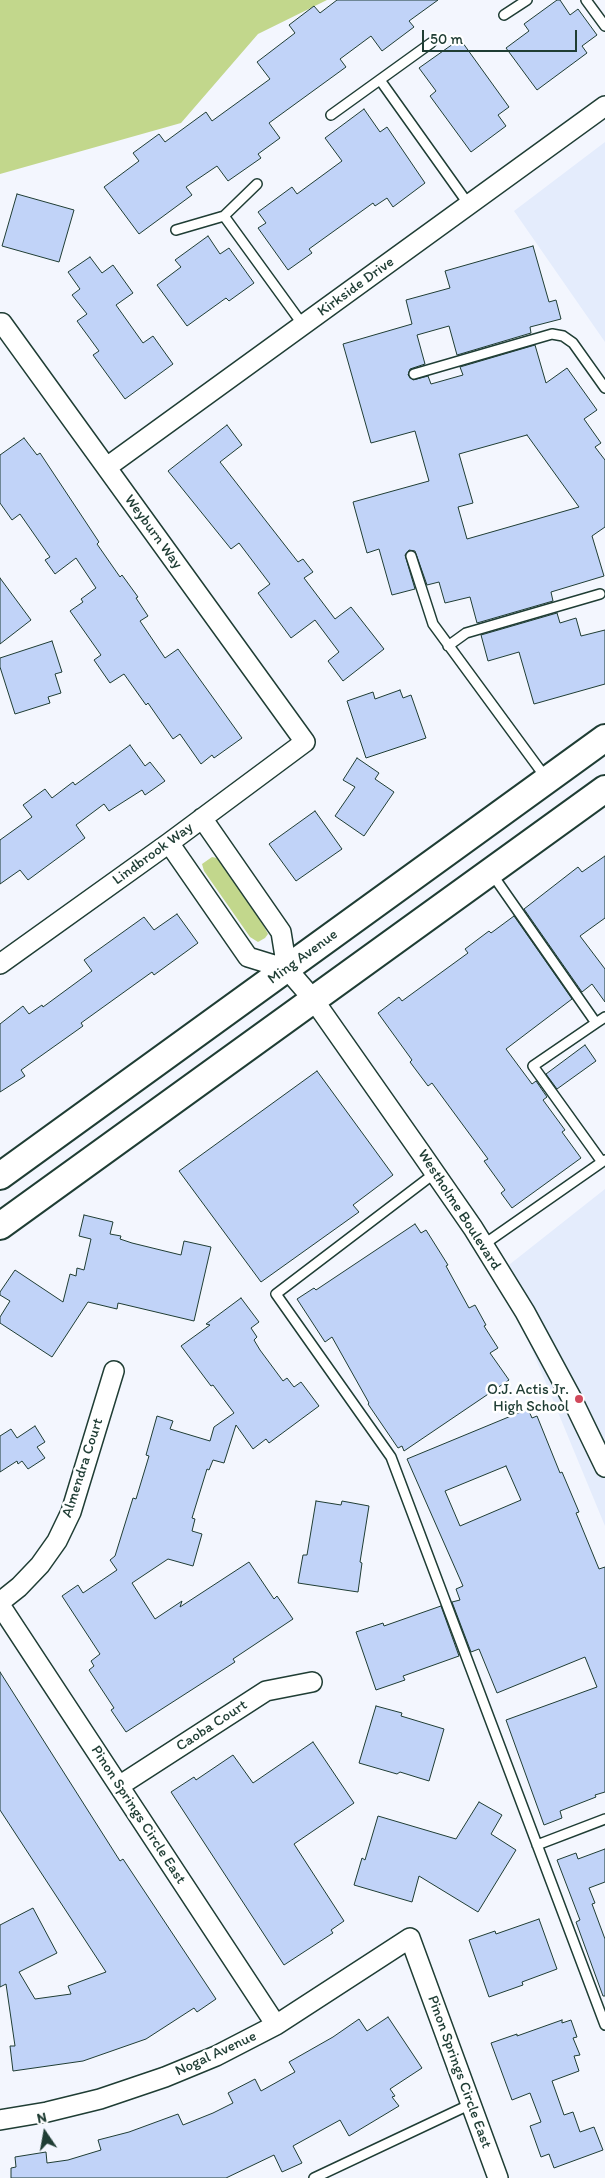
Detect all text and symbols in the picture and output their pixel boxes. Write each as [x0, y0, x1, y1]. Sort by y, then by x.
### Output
scale bar [425, 20, 580, 52]
text: 50 m [430, 30, 463, 48]
street label: Kirkside Drive [314, 253, 398, 321]
street label: Weyburn Way [120, 491, 186, 573]
street label: Lindbrook Way [109, 819, 197, 889]
street label: Ming Avenue [265, 926, 341, 988]
street label: Westholme Boulevard [413, 1146, 505, 1274]
place label: O.J. Actis Jr. High School [487, 1381, 569, 1416]
marker: O.J. Actis Jr. High School [573, 1393, 585, 1405]
street label: Almendra Court [58, 1416, 108, 1520]
street label: Caoba Court [173, 1696, 251, 1756]
street label: Pinon Springs Circle East [87, 1742, 189, 1888]
street label: Pinon Springs Circle East [423, 1993, 495, 2151]
street label: Nogal Avenue [173, 2027, 259, 2081]
north arrow [20, 2108, 70, 2158]
text: N [35, 2109, 48, 2127]

